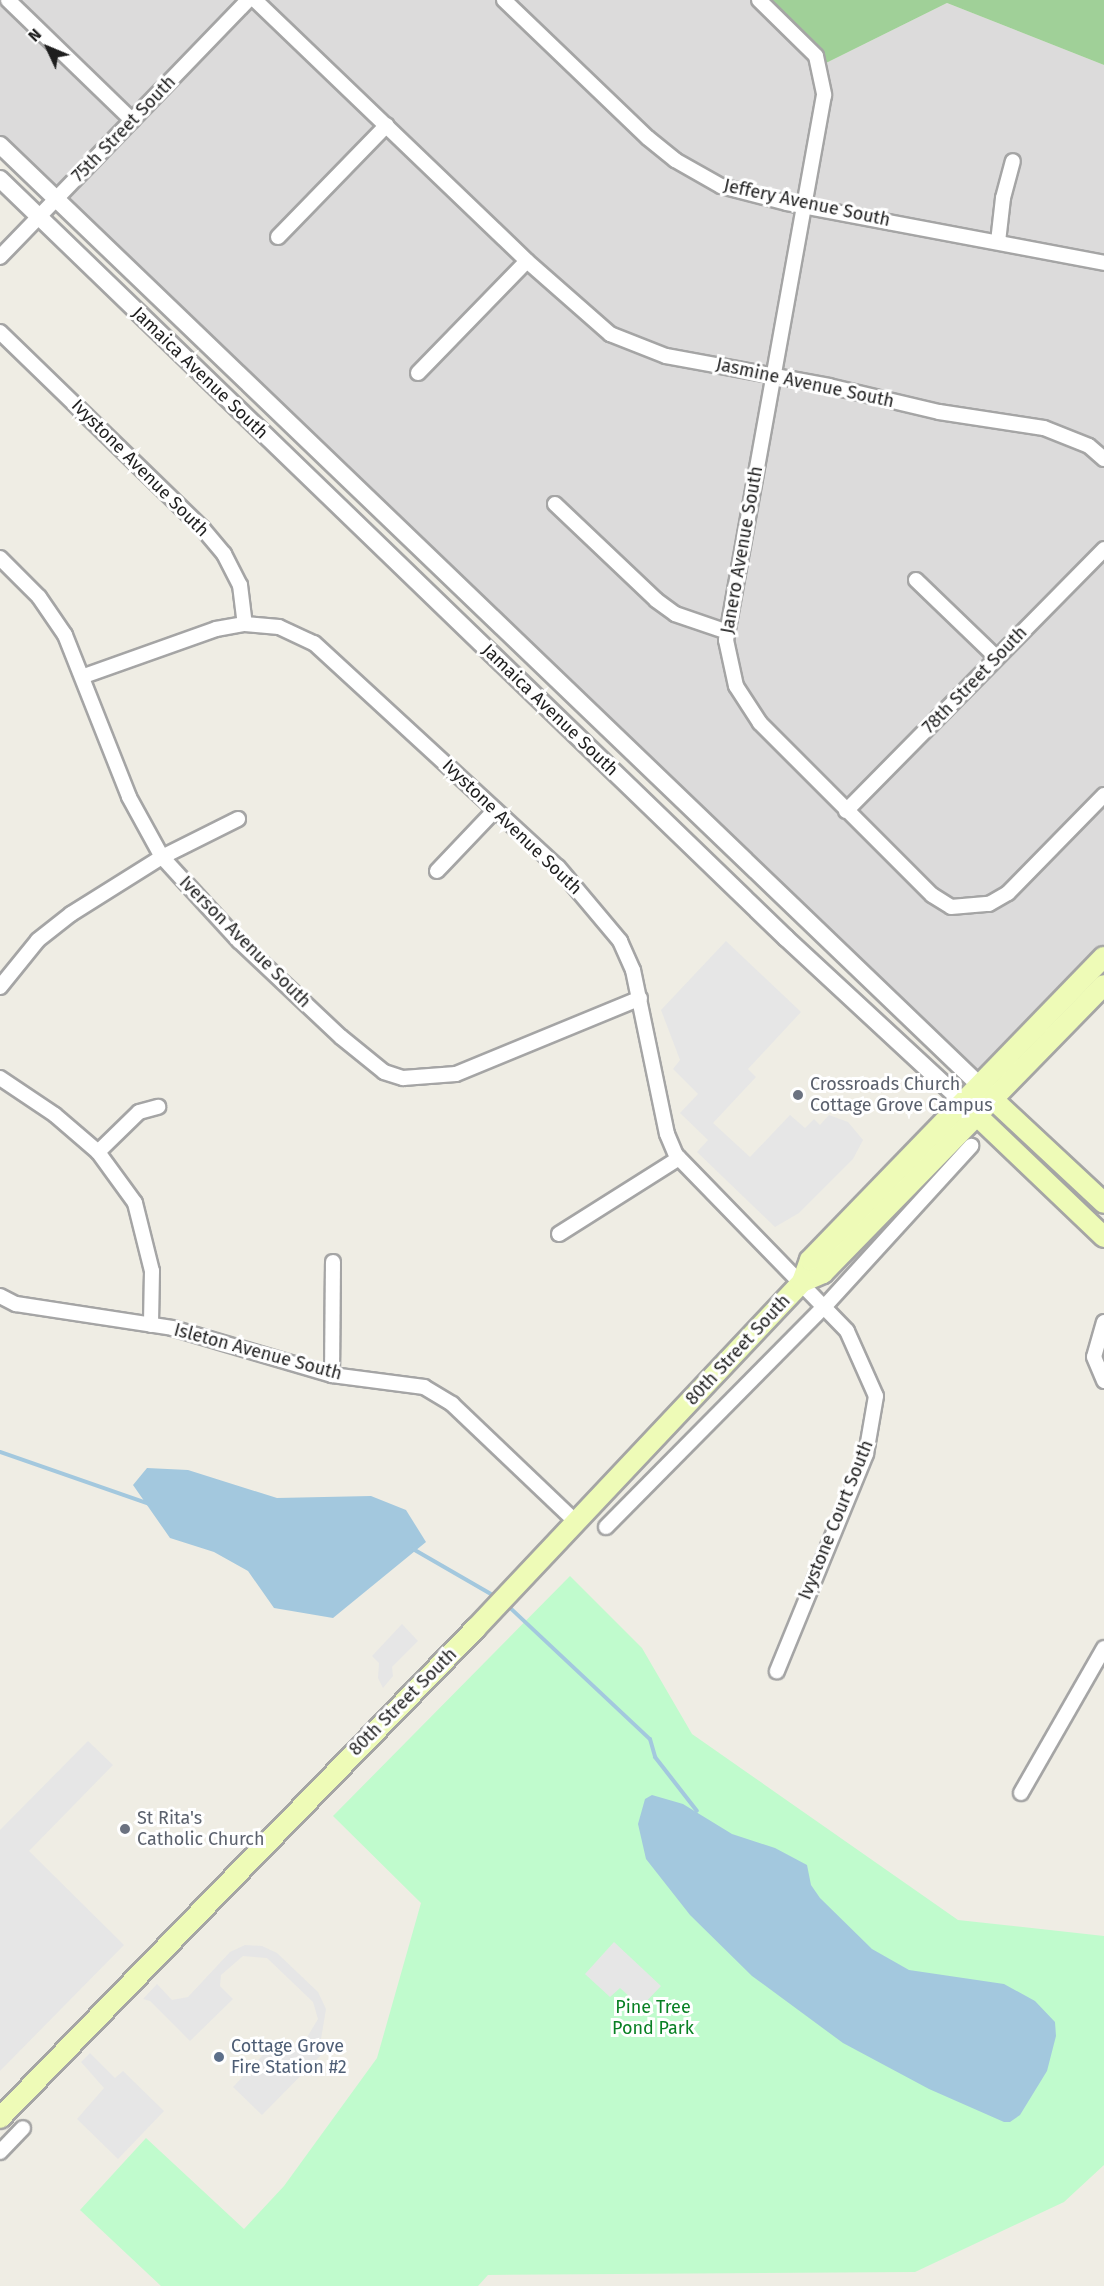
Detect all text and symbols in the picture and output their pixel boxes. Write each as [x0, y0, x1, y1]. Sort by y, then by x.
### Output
north arrow [18, 18, 78, 78]
text: N [24, 25, 45, 46]
street label: 75th Street South [68, 71, 180, 187]
street label: Jeffery Avenue South [722, 175, 892, 231]
street label: Jamaica Avenue South [127, 302, 273, 444]
street label: Jasmine Avenue South [714, 354, 896, 412]
street label: Ivystone Avenue South [67, 395, 213, 541]
street label: Janero Avenue South [717, 465, 767, 635]
street label: 78th Street South [918, 622, 1032, 738]
street label: Jamaica Avenue South [477, 639, 623, 781]
street label: Ivystone Avenue South [438, 755, 586, 899]
street label: Iverson Avenue South [175, 872, 315, 1012]
place label: Crossroads Church Cottage Grove Campus [810, 1074, 993, 1116]
marker: Crossroads Church Cottage Grove Campus [791, 1088, 805, 1102]
street label: 80th Street South [681, 1290, 795, 1410]
street label: Isleton Avenue South [172, 1319, 344, 1385]
street label: Ivystone Court South [794, 1437, 878, 1603]
street label: 80th Street South [345, 1644, 461, 1760]
place label: St Rita's Catholic Church [137, 1808, 264, 1850]
marker: St Rita's Catholic Church [118, 1822, 132, 1836]
park label: Pine Tree Pond Park [612, 1997, 694, 2040]
place label: Cottage Grove Fire Station #2 [231, 2036, 347, 2078]
marker: Cottage Grove Fire Station #2 [212, 2050, 226, 2064]

